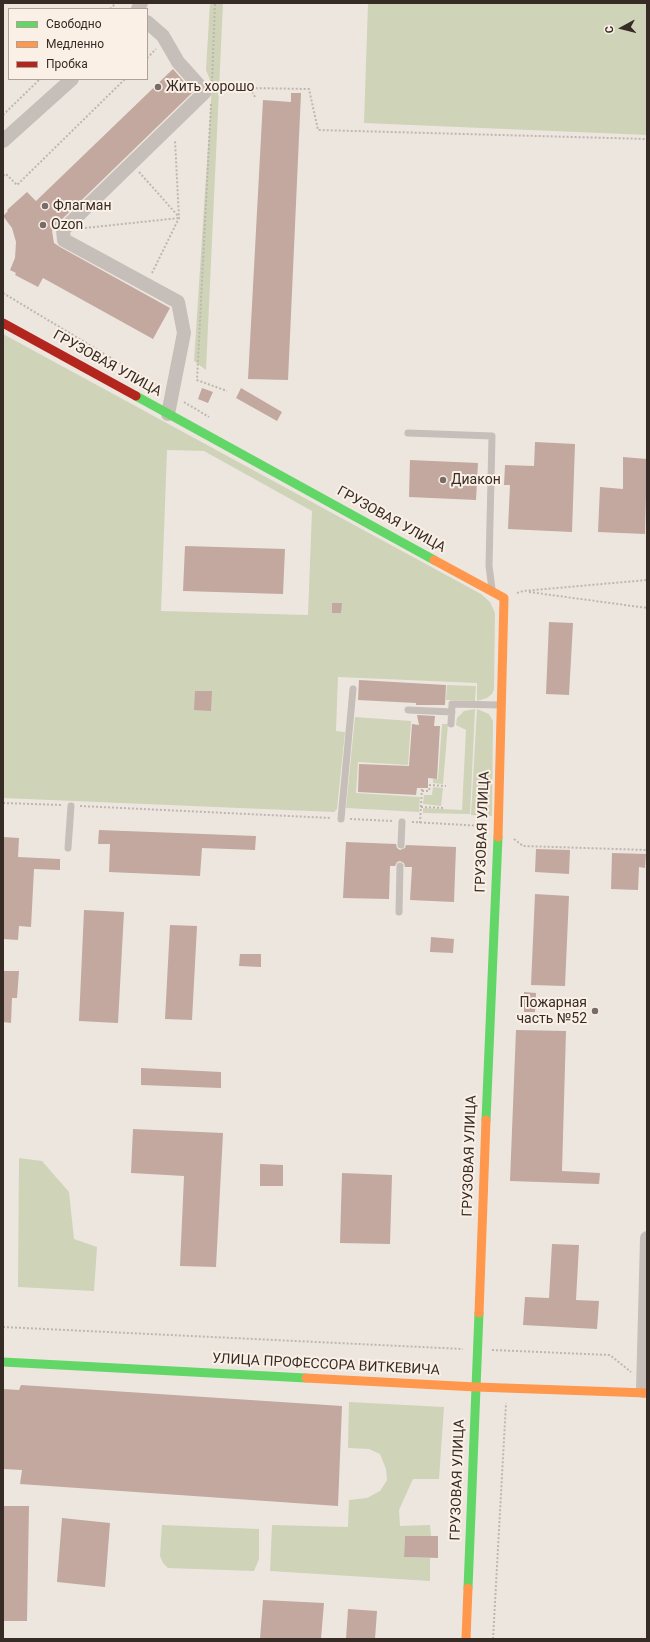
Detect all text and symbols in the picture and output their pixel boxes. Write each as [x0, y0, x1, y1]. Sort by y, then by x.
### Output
legend [8, 8, 148, 80]
north arrow [602, 8, 642, 48]
text: Свободно [46, 17, 102, 31]
text: С [603, 25, 616, 34]
text: Медленно [46, 37, 104, 51]
text: Пробка [46, 57, 88, 71]
place label: Жить хорошо [166, 79, 255, 95]
marker: Жить хорошо [153, 82, 163, 92]
place label: Флагман [53, 198, 111, 214]
marker: Флагман [40, 201, 50, 211]
place label: Ozon [51, 217, 83, 233]
marker: Ozon [38, 220, 48, 230]
street label: ГРУЗОВАЯ УЛИЦА [50, 327, 164, 401]
place label: Диакон [451, 472, 501, 488]
marker: Диакон [438, 475, 448, 485]
street label: ГРУЗОВАЯ УЛИЦА [334, 483, 448, 557]
street label: ГРУЗОВАЯ УЛИЦА [472, 771, 494, 893]
place label: Пожарная часть №52 [517, 995, 587, 1028]
marker: Пожарная часть №52 [590, 1006, 600, 1016]
street label: ГРУЗОВАЯ УЛИЦА [459, 1095, 481, 1217]
street label: УЛИЦА ПРОФЕССОРА ВИТКЕВИЧА [212, 1351, 440, 1379]
street label: ГРУЗОВАЯ УЛИЦА [447, 1419, 469, 1541]

